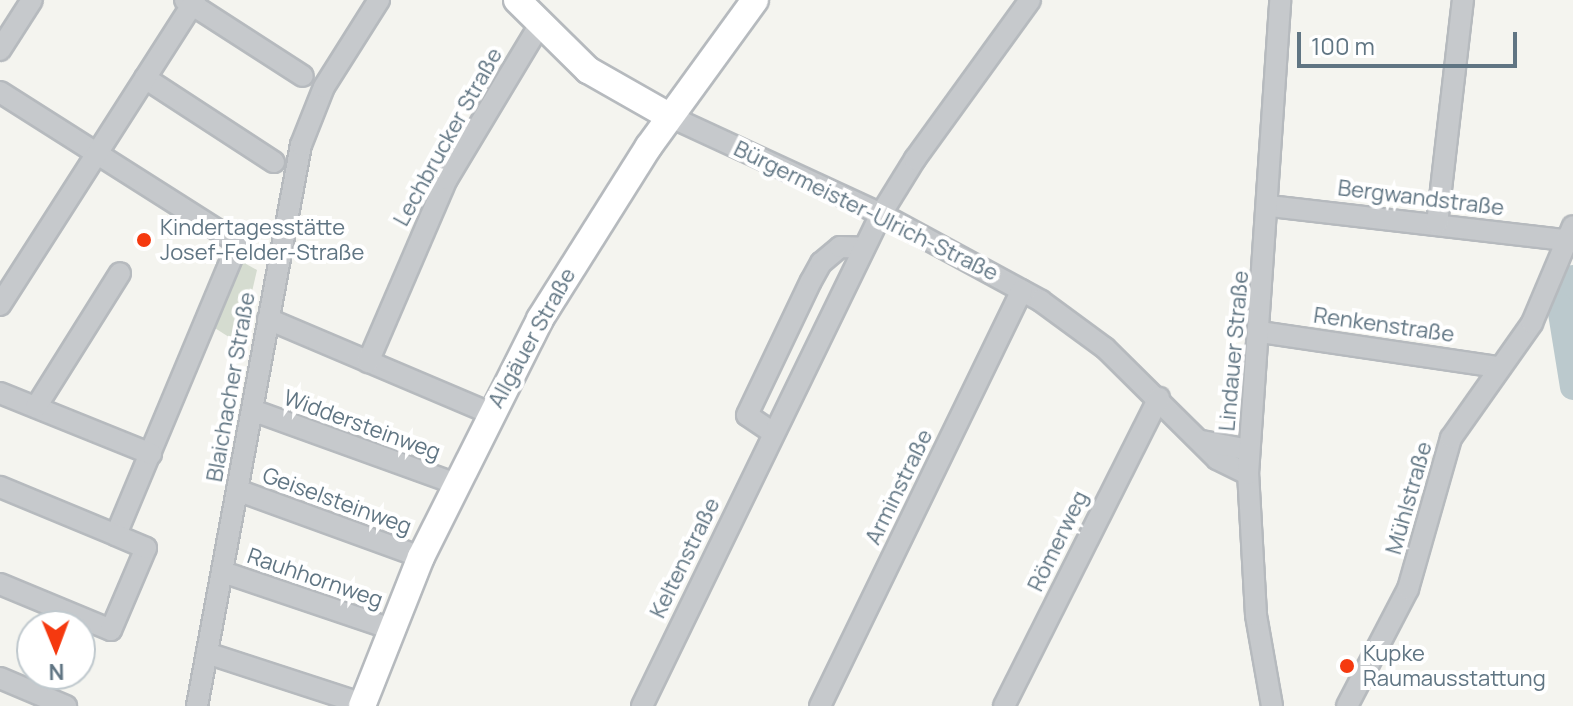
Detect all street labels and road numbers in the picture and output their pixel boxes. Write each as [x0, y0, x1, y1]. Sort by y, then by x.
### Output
street label: Lechbrucker Straße [388, 43, 508, 231]
street label: Bürgermeister-Ulrich-Straße [730, 135, 1002, 287]
street label: Bergwandstraße [1336, 175, 1506, 221]
street label: Allgäuer Straße [483, 263, 581, 413]
street label: Lindauer Straße [1214, 270, 1254, 432]
street label: Blaichacher Straße [201, 290, 261, 484]
street label: Renkenstraße [1312, 302, 1456, 348]
street label: Widdersteinweg [280, 384, 444, 466]
street label: Arminstraße [860, 425, 938, 549]
street label: Mühlstraße [1380, 439, 1438, 557]
street label: Geiselsteinweg [259, 462, 415, 540]
street label: Römerweg [1022, 486, 1094, 596]
street label: Keltenstraße [645, 494, 725, 622]
street label: Rauhhornweg [244, 542, 386, 614]

